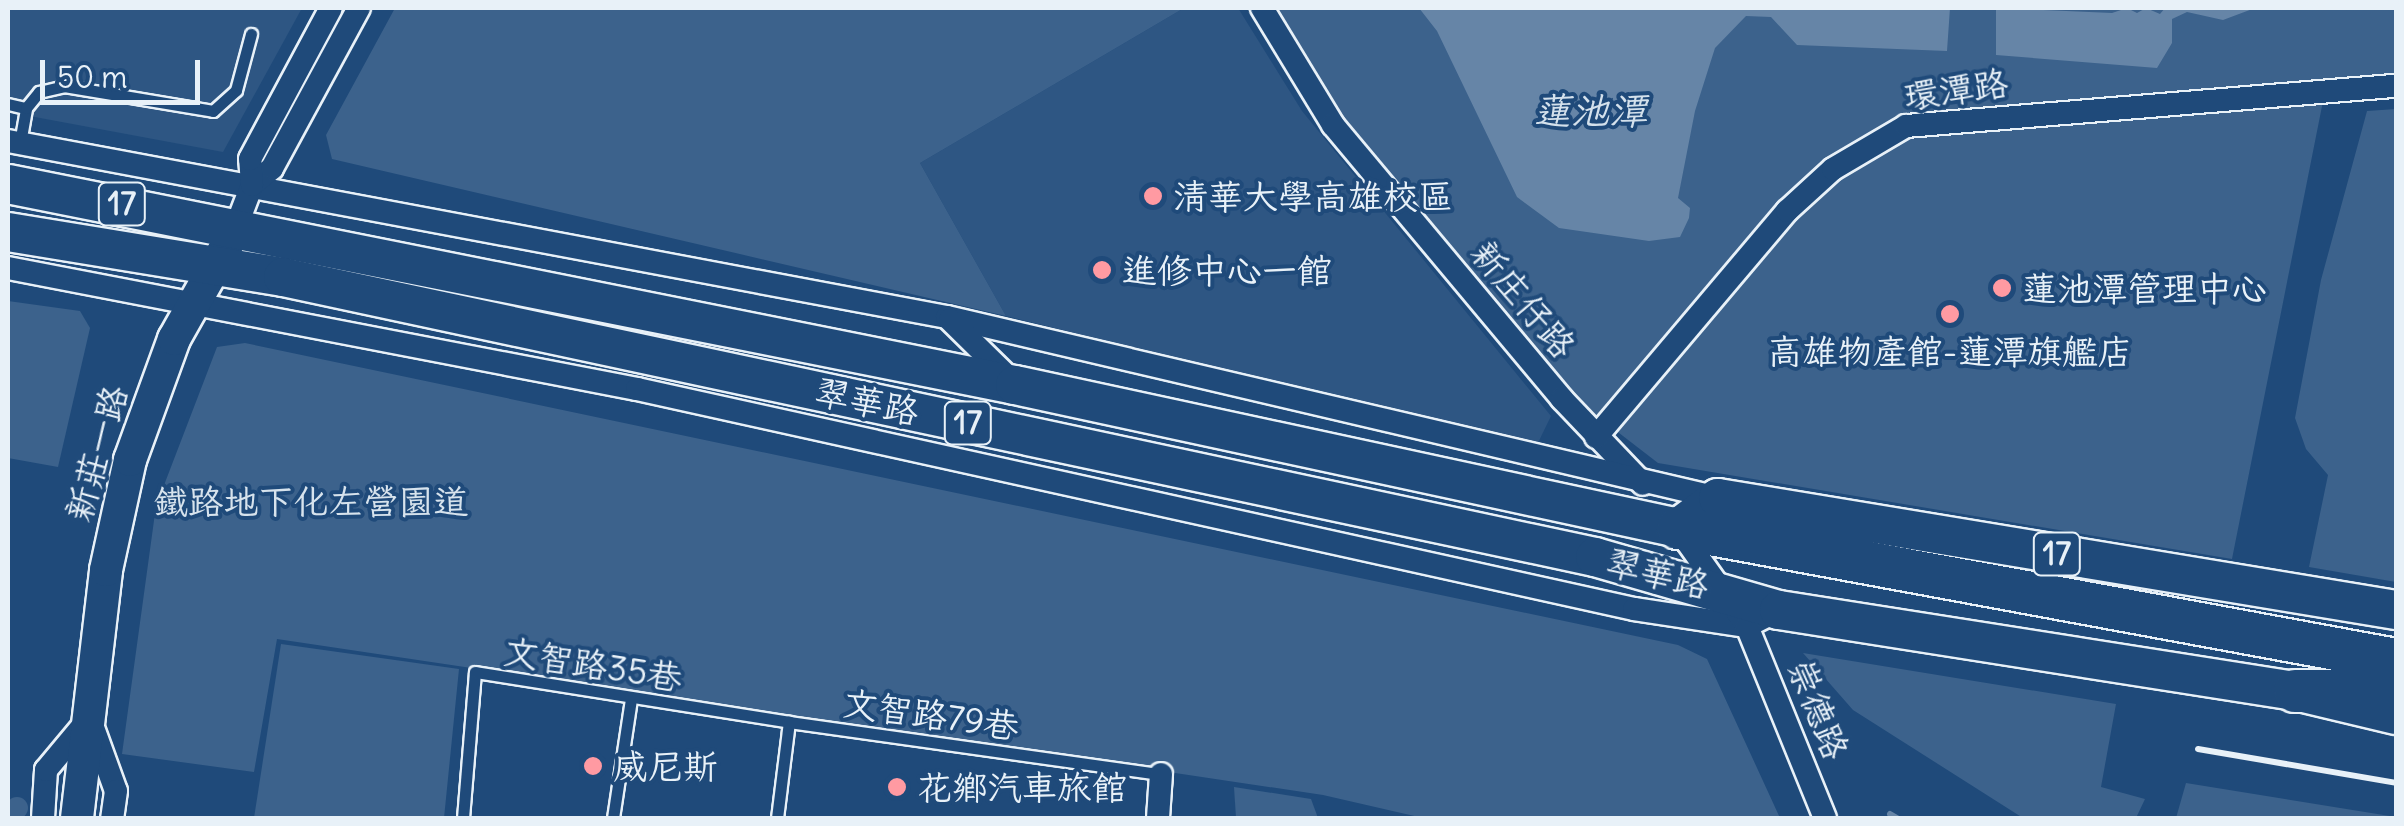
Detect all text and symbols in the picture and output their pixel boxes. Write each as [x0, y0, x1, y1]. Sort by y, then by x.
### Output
scale bar [45, 40, 205, 102]
text: 50 m [57, 58, 127, 96]
street label: 環潭路 [1901, 61, 2011, 117]
water label: 蓮池潭 [1533, 88, 1647, 134]
place label: 清華大學高雄校區 [1173, 175, 1453, 217]
road number: 17 [97, 177, 147, 231]
marker: 清華大學高雄校區 [1142, 185, 1164, 207]
street label: 新庄仔路 [1463, 232, 1585, 366]
place label: 進修中心一館 [1122, 249, 1332, 291]
marker: 進修中心一館 [1091, 259, 1113, 281]
place label: 蓮池潭管理中心 [2022, 267, 2267, 309]
marker: 蓮池潭管理中心 [1991, 277, 2013, 299]
marker: 高雄物產館-蓮潭旗艦店 [1939, 303, 1961, 325]
place label: 高雄物產館-蓮潭旗艦店 [1768, 330, 2132, 372]
street label: 翠華路 [811, 370, 923, 432]
street label: 新莊一路 [57, 380, 135, 526]
road number: 17 [943, 396, 993, 450]
park label: 鐵路地下化左營園道 [154, 480, 468, 522]
road number: 17 [2032, 527, 2082, 581]
street label: 翠華路 [1602, 540, 1714, 606]
street label: 文智路35巷 [501, 629, 685, 699]
street label: 崇德路 [1780, 652, 1858, 766]
street label: 文智路79巷 [840, 681, 1022, 747]
place label: 威尼斯 [613, 745, 718, 787]
marker: 威尼斯 [582, 755, 604, 777]
place label: 花鄉汽車旅館 [917, 766, 1127, 808]
marker: 花鄉汽車旅館 [886, 776, 908, 798]

